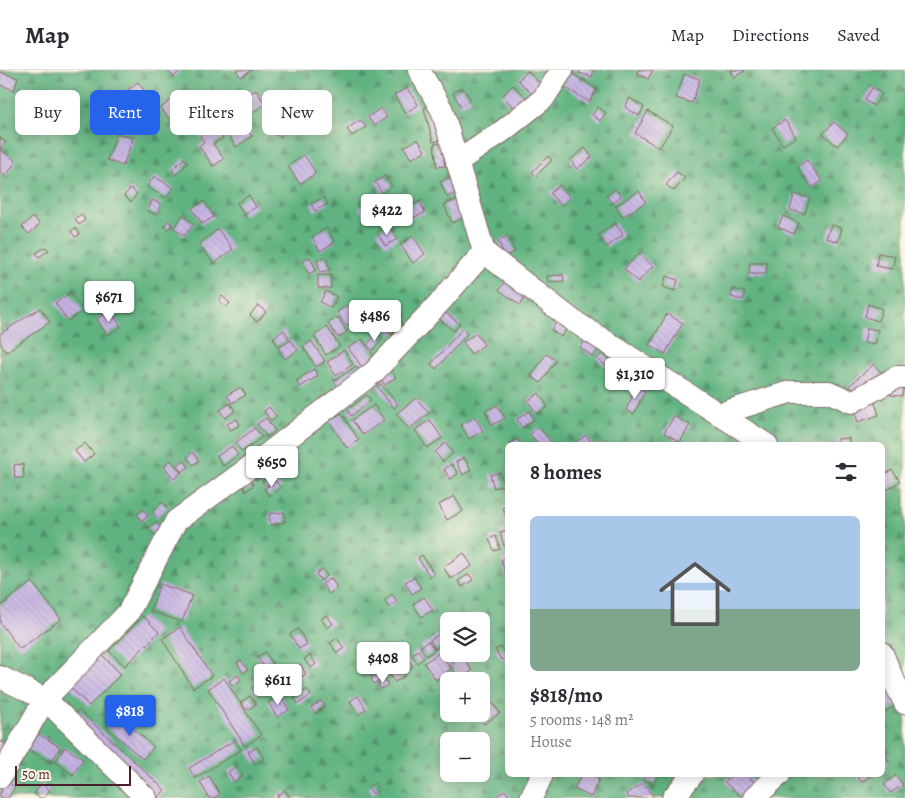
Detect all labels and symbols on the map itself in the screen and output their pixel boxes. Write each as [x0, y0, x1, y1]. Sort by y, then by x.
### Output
pin: $422 [357, 194, 417, 236]
pin: $671 [79, 280, 139, 323]
pin: $486 [345, 300, 405, 342]
pin: $1,310 [594, 358, 676, 400]
pin: $650 [242, 446, 302, 488]
pin: $408 [353, 642, 413, 684]
pin: $611 [248, 664, 308, 706]
pin: $818 [100, 694, 160, 737]
scale bar [15, 763, 131, 786]

